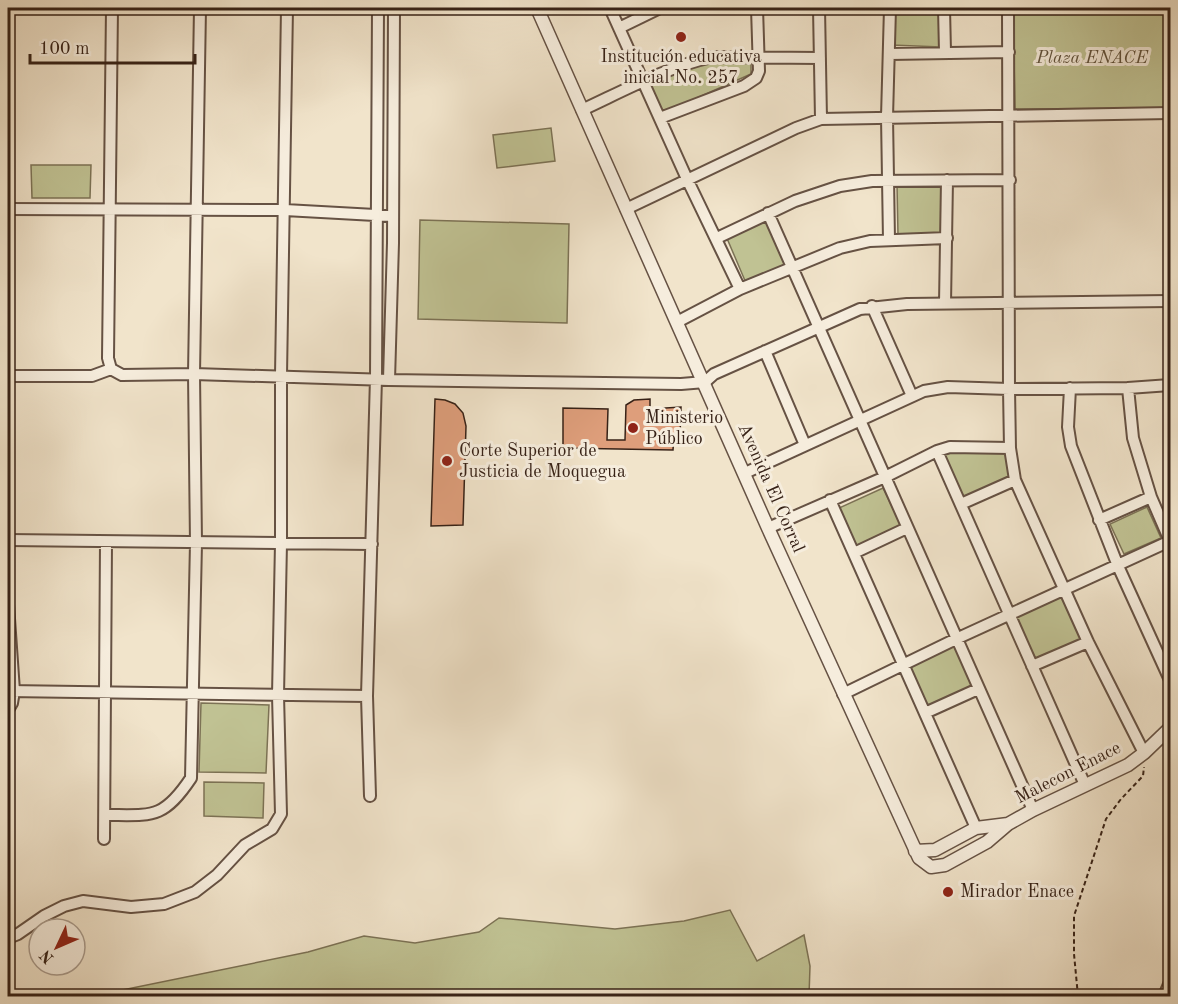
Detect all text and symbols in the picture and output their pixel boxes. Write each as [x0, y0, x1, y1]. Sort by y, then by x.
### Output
scale bar [30, 27, 195, 65]
marker: Institución educativa inicial No. 257 [674, 30, 688, 44]
text: 100 m [39, 40, 90, 58]
place label: Institución educativa inicial No. 257 [600, 48, 762, 87]
park label: Plaza ENACE [1035, 49, 1149, 67]
place label: Ministerio Público [645, 409, 723, 448]
marker: Ministerio Público [626, 421, 640, 435]
street label: Avenida El Corral [734, 421, 808, 555]
place label: Corte Superior de Justicia de Moquegua [459, 442, 626, 481]
marker: Corte Superior de Justicia de Moquegua [440, 454, 454, 468]
street label: Malecon Enace [1012, 739, 1124, 807]
place label: Mirador Enace [960, 883, 1074, 901]
marker: Mirador Enace [941, 885, 955, 899]
north arrow [27, 917, 87, 977]
text: N [37, 946, 58, 966]

